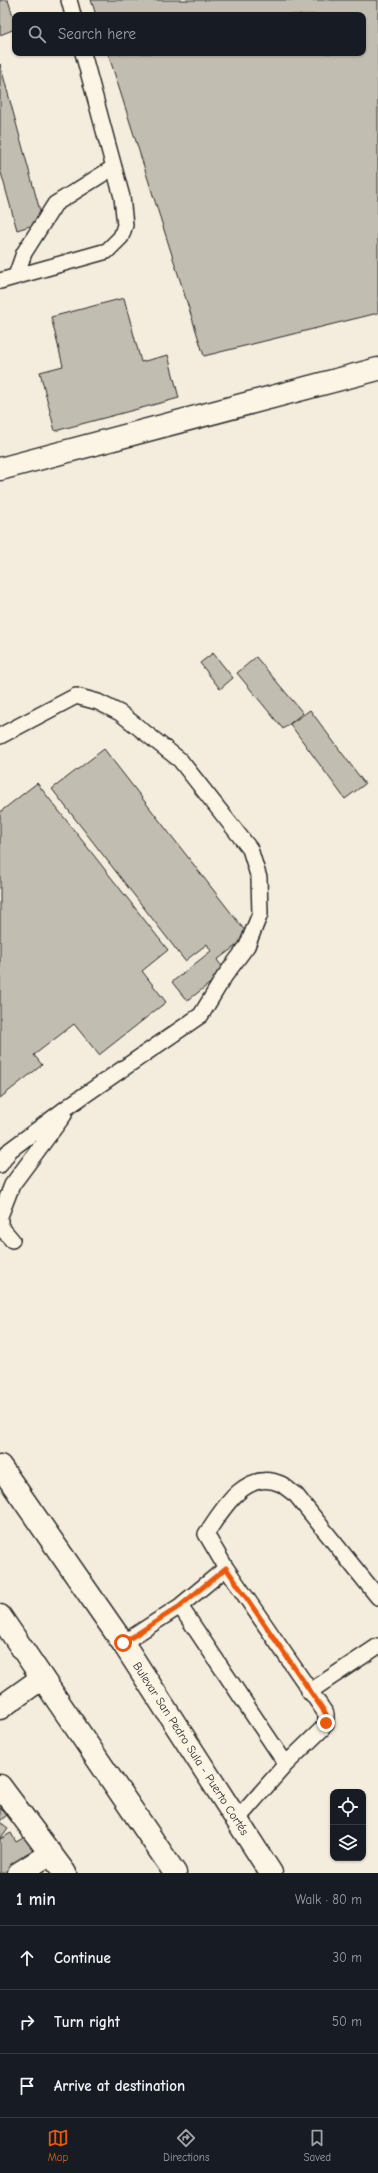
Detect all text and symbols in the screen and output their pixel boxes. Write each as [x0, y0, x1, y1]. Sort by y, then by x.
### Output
search box [12, 12, 366, 56]
icon: search [26, 23, 48, 45]
text: Search here [58, 25, 136, 43]
route start [114, 1634, 132, 1652]
street label: Bulevar San Pedro Sula - Puerto Cortés [130, 1659, 252, 1838]
route end [317, 1714, 335, 1732]
map controls [330, 1789, 366, 1861]
button: locate [330, 1789, 366, 1825]
button: layers [330, 1825, 366, 1861]
text: 1 min [16, 1890, 56, 1909]
text: Walk · 80 m [295, 1892, 362, 1907]
icon: ahead [16, 1947, 38, 1969]
text: Continue [54, 1949, 111, 1967]
text: 30 m [332, 1950, 362, 1965]
icon: right [16, 2011, 38, 2033]
text: Turn right [54, 2013, 120, 2031]
text: 50 m [332, 2014, 362, 2029]
icon: arrive [16, 2075, 38, 2097]
text: Arrive at destination [54, 2077, 185, 2095]
tab: Map [47, 2127, 69, 2164]
tab: Directions [163, 2127, 210, 2164]
tab: Saved [304, 2127, 331, 2164]

